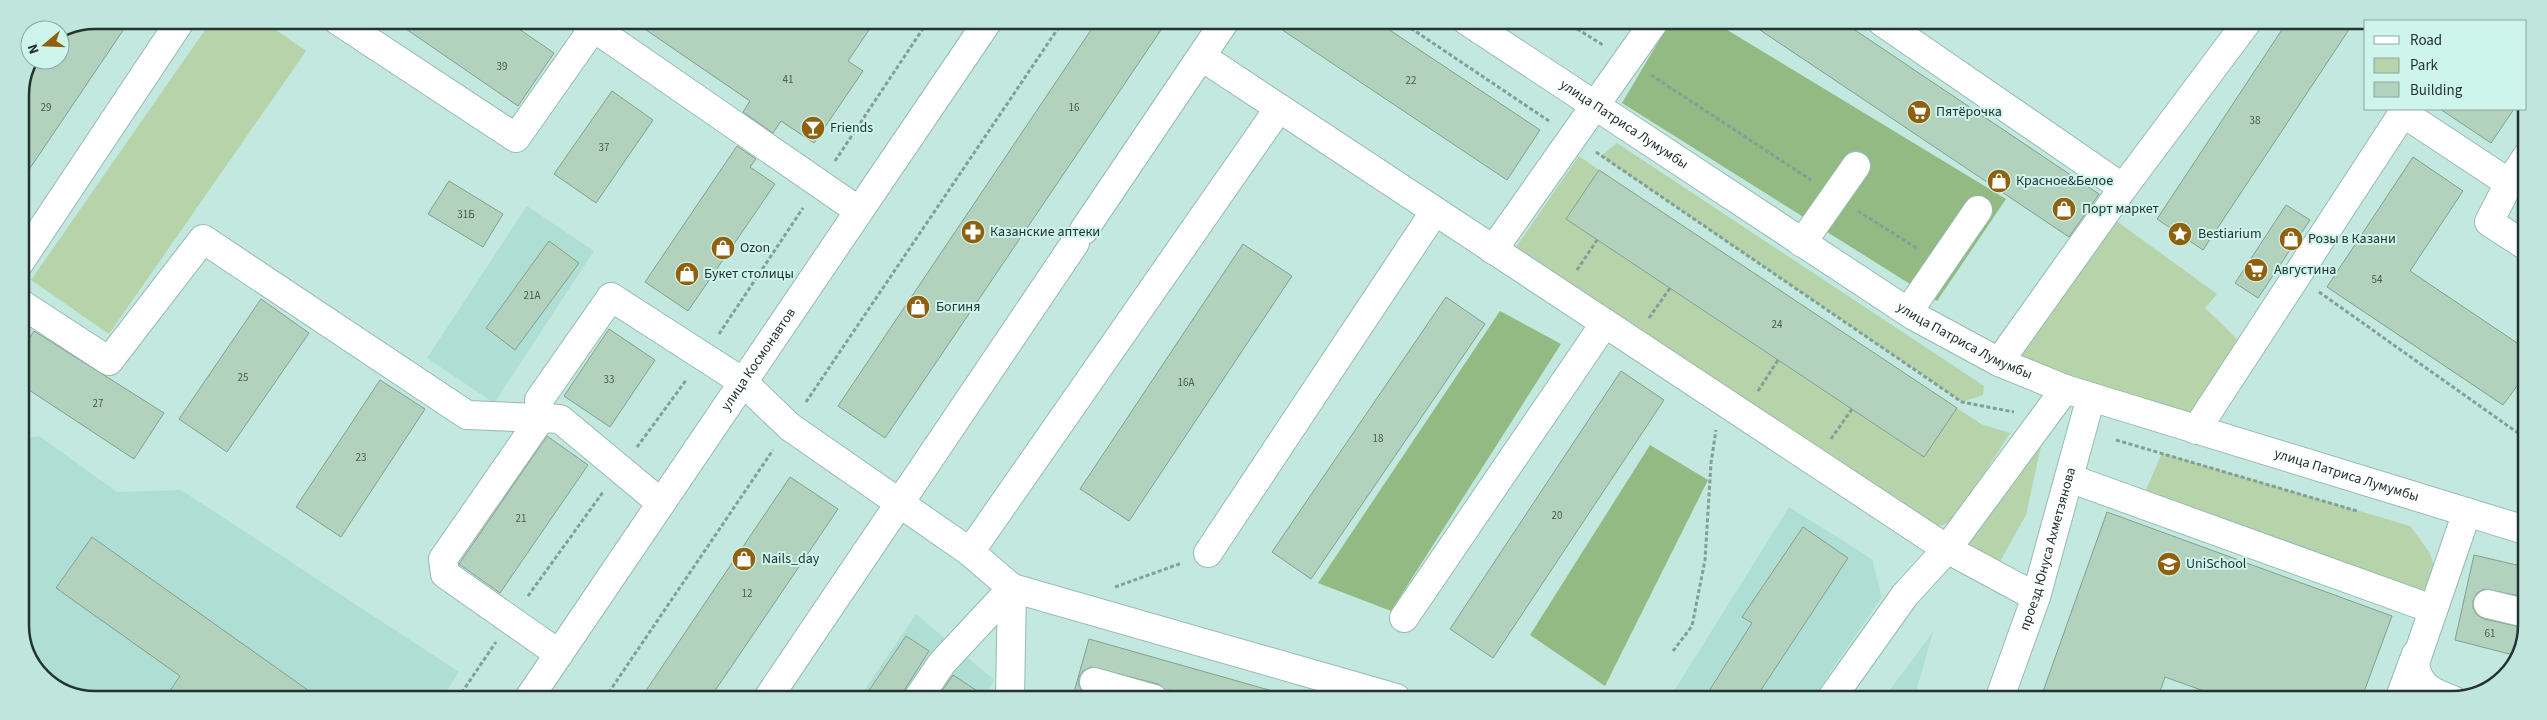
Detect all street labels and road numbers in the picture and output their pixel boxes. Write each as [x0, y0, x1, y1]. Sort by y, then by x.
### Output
street label: улица Патриса Лумумбы [1556, 75, 1692, 174]
street label: улица Патриса Лумумбы [1893, 297, 2035, 385]
street label: улица Космонавтов [716, 304, 801, 415]
street label: улица Патриса Лумумбы [2272, 444, 2421, 507]
street label: проезд Юнуса Ахметзянова [2015, 465, 2081, 633]

